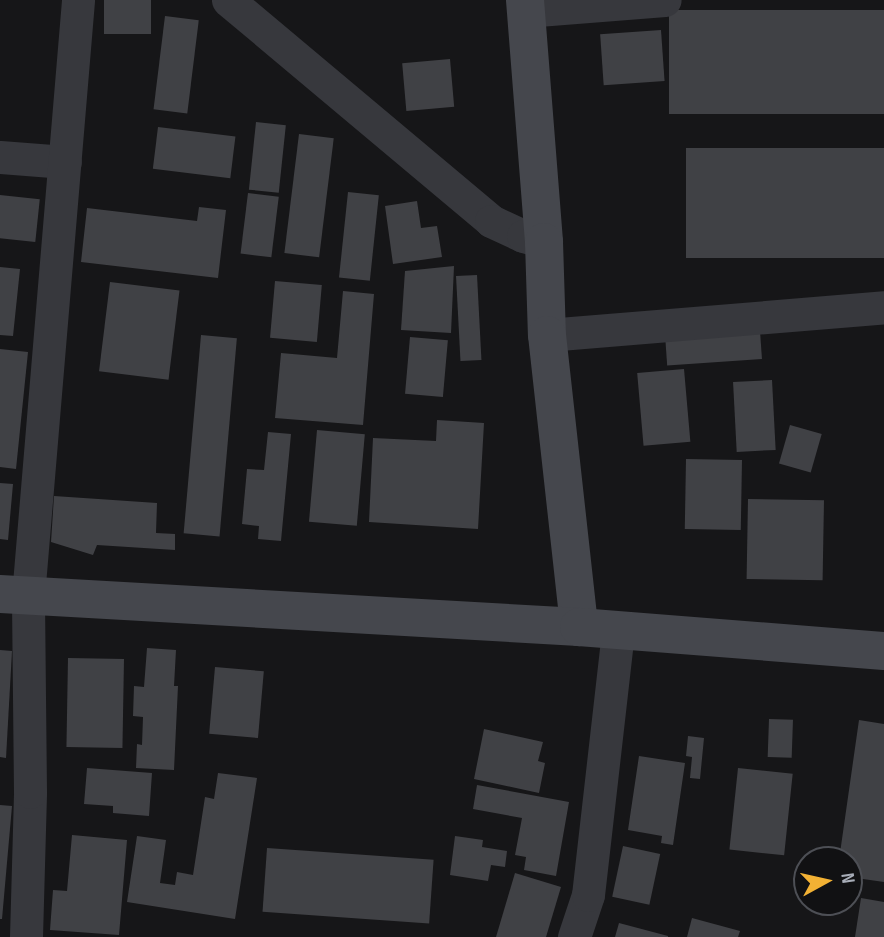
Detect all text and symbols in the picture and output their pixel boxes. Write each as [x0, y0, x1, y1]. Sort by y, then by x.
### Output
north arrow [793, 846, 863, 916]
text: N [835, 872, 859, 885]

